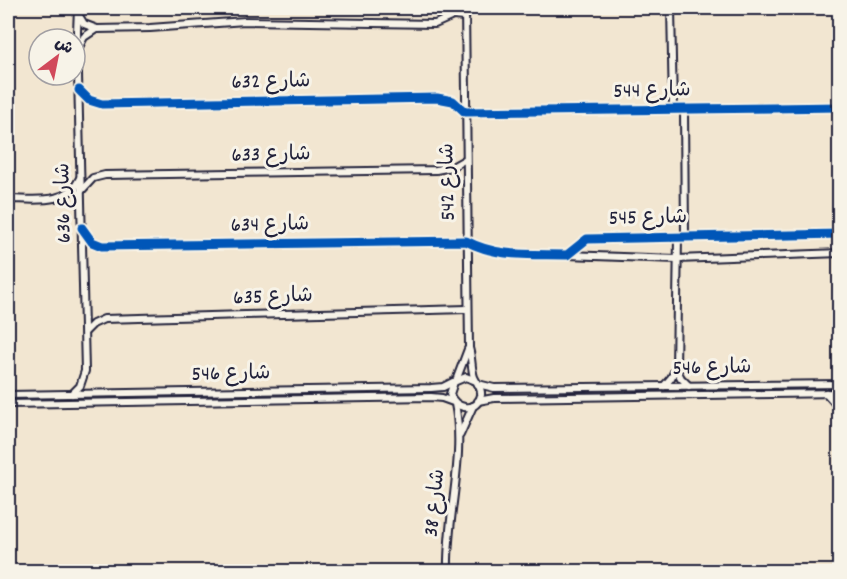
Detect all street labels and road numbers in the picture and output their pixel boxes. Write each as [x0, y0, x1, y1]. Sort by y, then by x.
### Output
street label: شارع 632 [231, 67, 311, 99]
street label: شارع 544 [613, 76, 691, 108]
street label: شارع 633 [231, 140, 311, 172]
street label: شارع 542 [433, 143, 465, 221]
street label: شارع 636 [49, 163, 81, 243]
street label: شارع 545 [609, 203, 687, 235]
street label: شارع 634 [230, 210, 310, 242]
street label: شارع 635 [233, 282, 313, 314]
street label: شارع 546 [672, 353, 752, 385]
street label: شارع 546 [191, 359, 271, 391]
street label: شارع 38 [418, 468, 454, 538]

